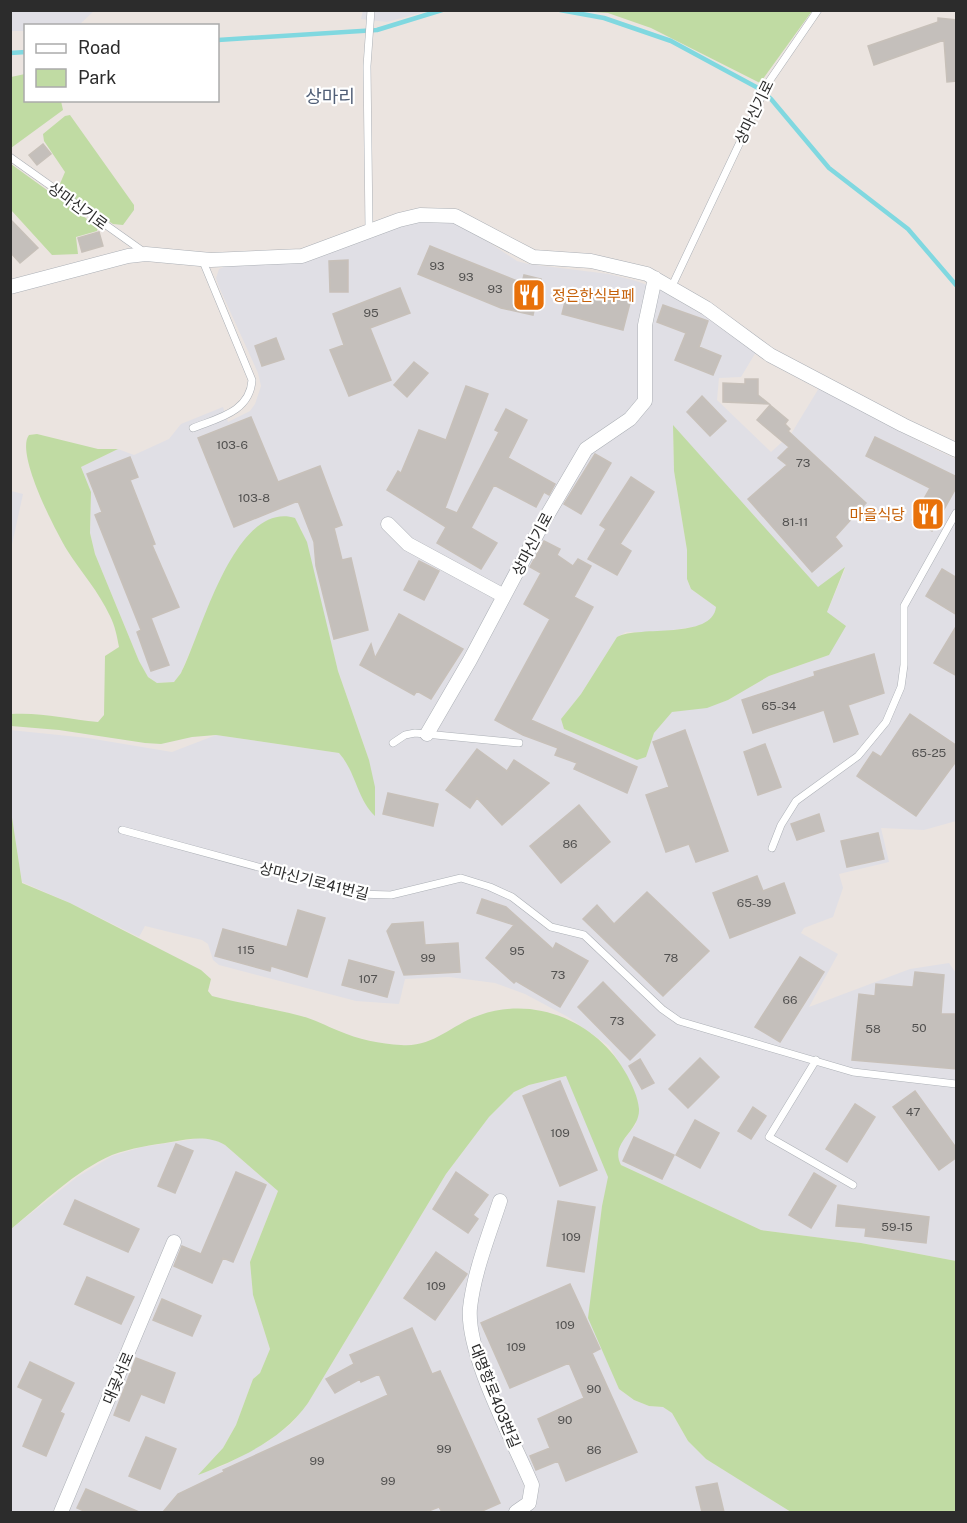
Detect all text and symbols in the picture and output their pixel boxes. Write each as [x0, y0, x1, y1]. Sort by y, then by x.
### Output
legend [24, 24, 219, 102]
text: Road [78, 37, 121, 58]
text: Park [78, 67, 116, 88]
street label: 상마신기로 [731, 77, 777, 147]
district label: 상마리 [305, 86, 355, 107]
street label: 상마신기로 [45, 179, 111, 233]
house number: 93 [430, 259, 444, 273]
house number: 93 [459, 270, 473, 284]
restaurant icon: 정은한식부페 [511, 277, 547, 313]
house number: 93 [488, 282, 502, 296]
place label: 정은한식부페 [552, 287, 635, 304]
house number: 95 [363, 306, 379, 320]
house number: 103-6 [216, 438, 248, 452]
house number: 73 [796, 456, 810, 470]
house number: 103-8 [238, 491, 270, 505]
restaurant icon: 마을식당 [910, 496, 946, 532]
place label: 마을식당 [850, 506, 905, 523]
street label: 상마신기로 [508, 510, 556, 578]
house number: 81-11 [782, 515, 808, 529]
house number: 65-34 [762, 699, 797, 713]
house number: 65-25 [912, 746, 947, 760]
house number: 86 [562, 837, 578, 851]
street label: 상마신기로41번길 [258, 859, 370, 903]
house number: 65-39 [737, 896, 771, 910]
house number: 115 [237, 943, 255, 957]
house number: 95 [509, 944, 525, 958]
house number: 99 [421, 951, 435, 965]
house number: 78 [664, 951, 679, 965]
house number: 73 [551, 968, 565, 982]
house number: 107 [358, 972, 378, 986]
house number: 66 [783, 993, 797, 1007]
house number: 73 [610, 1014, 624, 1028]
house number: 50 [911, 1021, 927, 1035]
house number: 58 [865, 1022, 881, 1036]
house number: 47 [906, 1105, 920, 1119]
house number: 109 [550, 1126, 570, 1140]
house number: 59-15 [881, 1220, 913, 1234]
house number: 109 [561, 1230, 581, 1244]
house number: 109 [426, 1279, 446, 1293]
house number: 109 [555, 1318, 575, 1332]
house number: 109 [506, 1340, 526, 1354]
street label: 대명항로403번길 [466, 1341, 524, 1451]
street label: 대곶서로 [99, 1349, 137, 1407]
house number: 90 [587, 1382, 601, 1396]
house number: 90 [558, 1413, 572, 1427]
house number: 99 [437, 1442, 451, 1456]
house number: 86 [586, 1443, 602, 1457]
house number: 99 [310, 1454, 324, 1468]
house number: 99 [381, 1474, 395, 1488]

